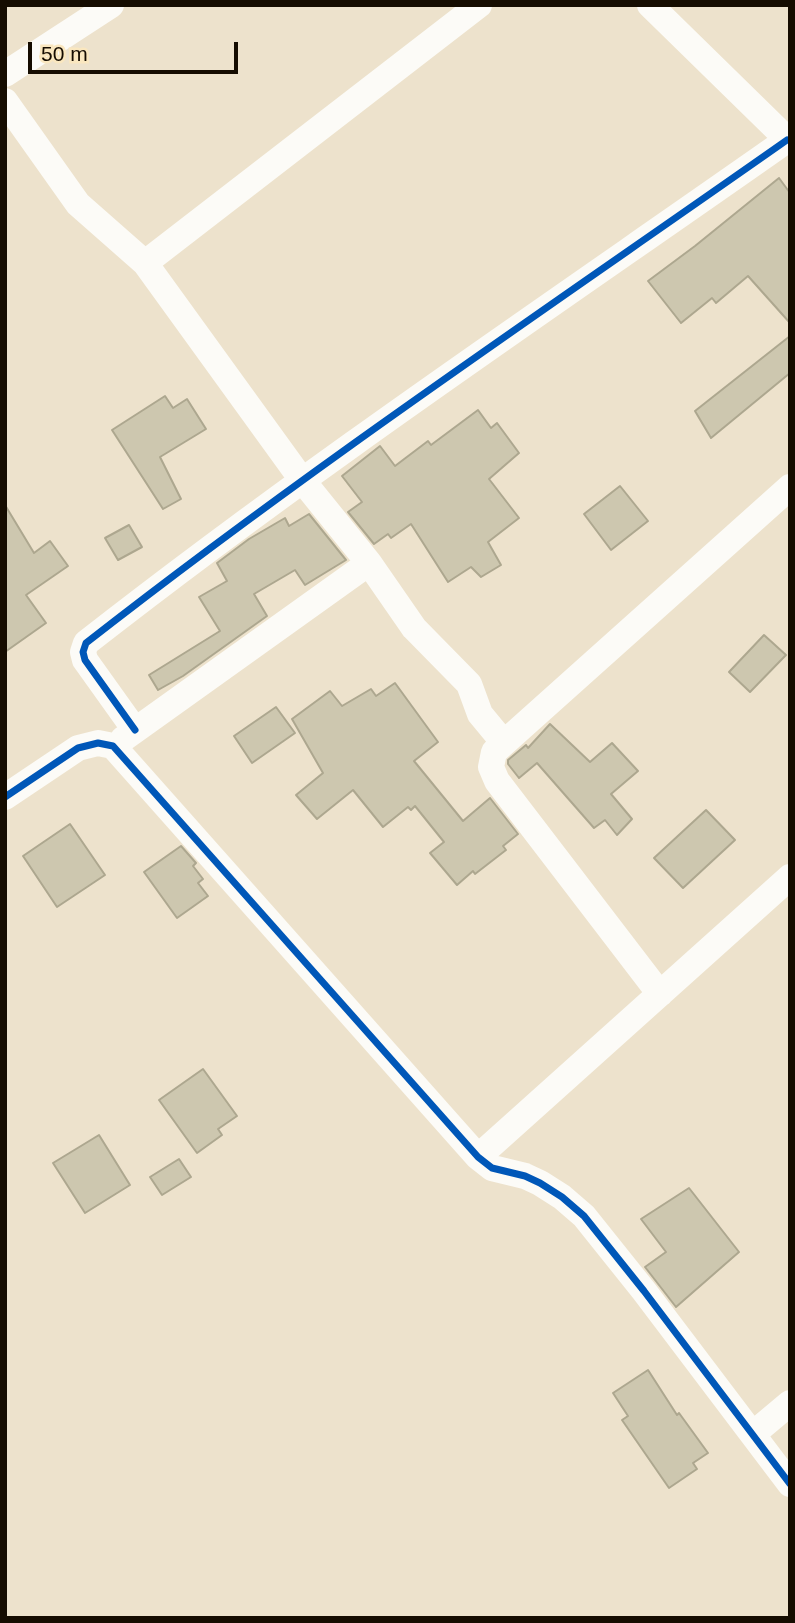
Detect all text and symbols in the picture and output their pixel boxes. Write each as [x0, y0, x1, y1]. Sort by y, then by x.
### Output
scale bar [32, 28, 242, 72]
text: 50 m [41, 42, 88, 65]

